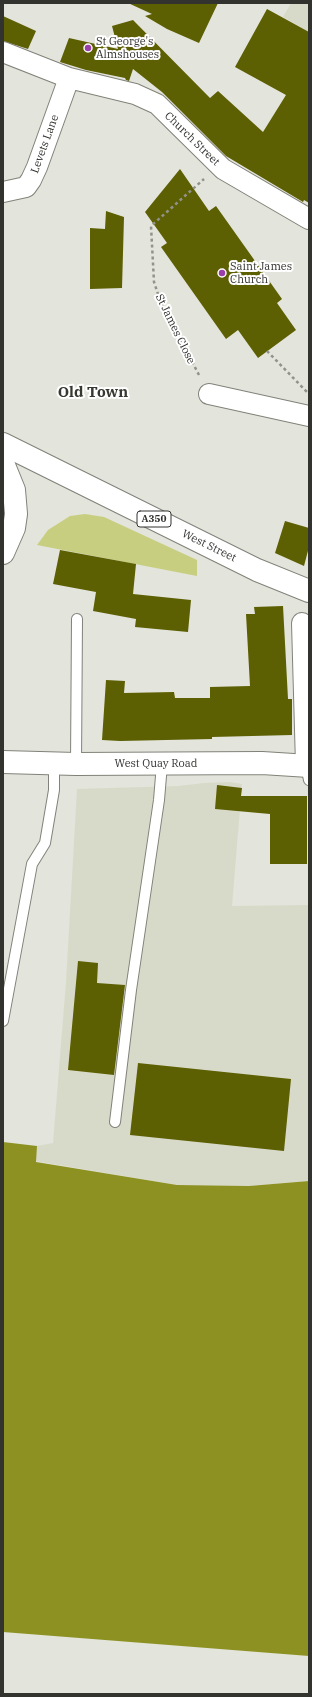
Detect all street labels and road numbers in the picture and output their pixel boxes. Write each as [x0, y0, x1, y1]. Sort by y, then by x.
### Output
street label: Church Street [162, 109, 222, 169]
street label: Levets Lane [28, 113, 62, 175]
street label: St James Close [152, 292, 198, 366]
road number: A350 [137, 511, 171, 527]
street label: West Street [180, 527, 238, 565]
street label: West Quay Road [114, 757, 198, 771]

